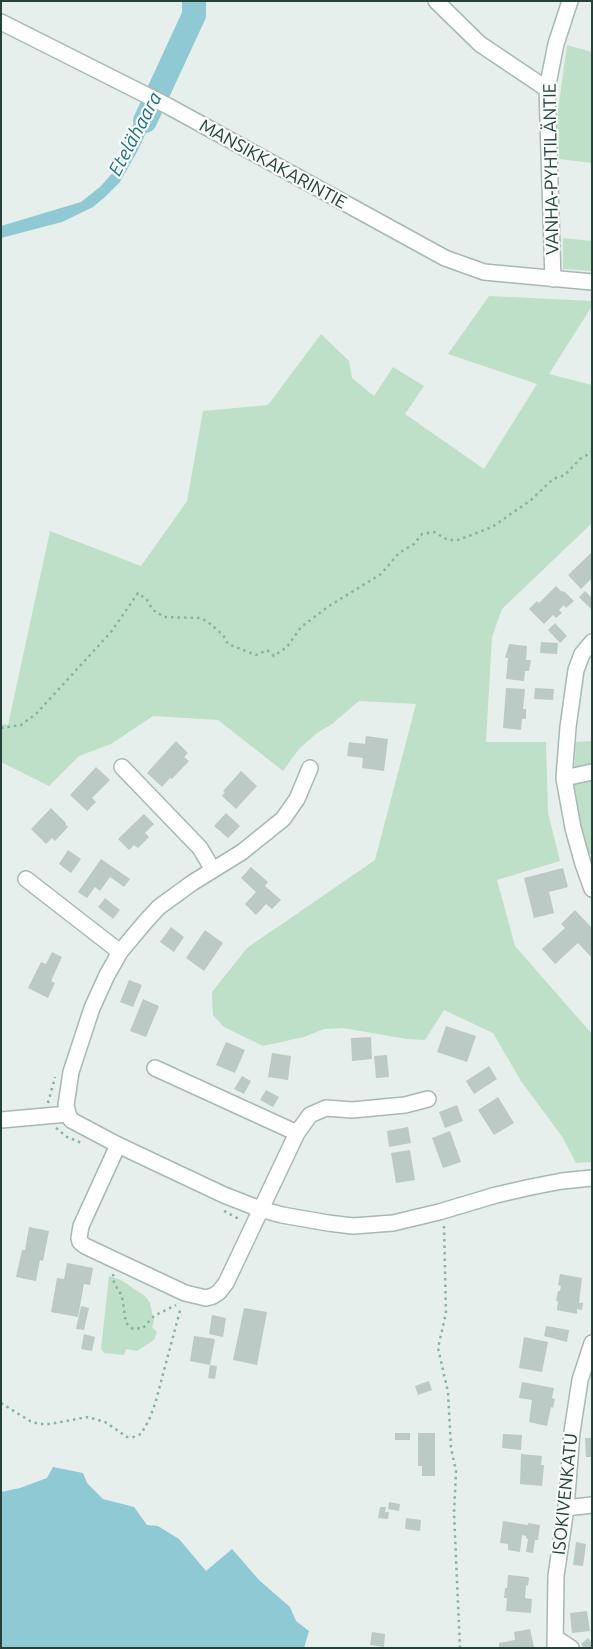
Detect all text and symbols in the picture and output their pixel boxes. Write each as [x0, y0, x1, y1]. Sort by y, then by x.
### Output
street label: VANHA-PYHTILÄNTIE [539, 83, 563, 255]
water label: Etelähaara [104, 88, 166, 180]
street label: MANSIKKAKARINTIE [196, 115, 350, 213]
street label: ISOKIVENKATU [548, 1432, 582, 1556]

